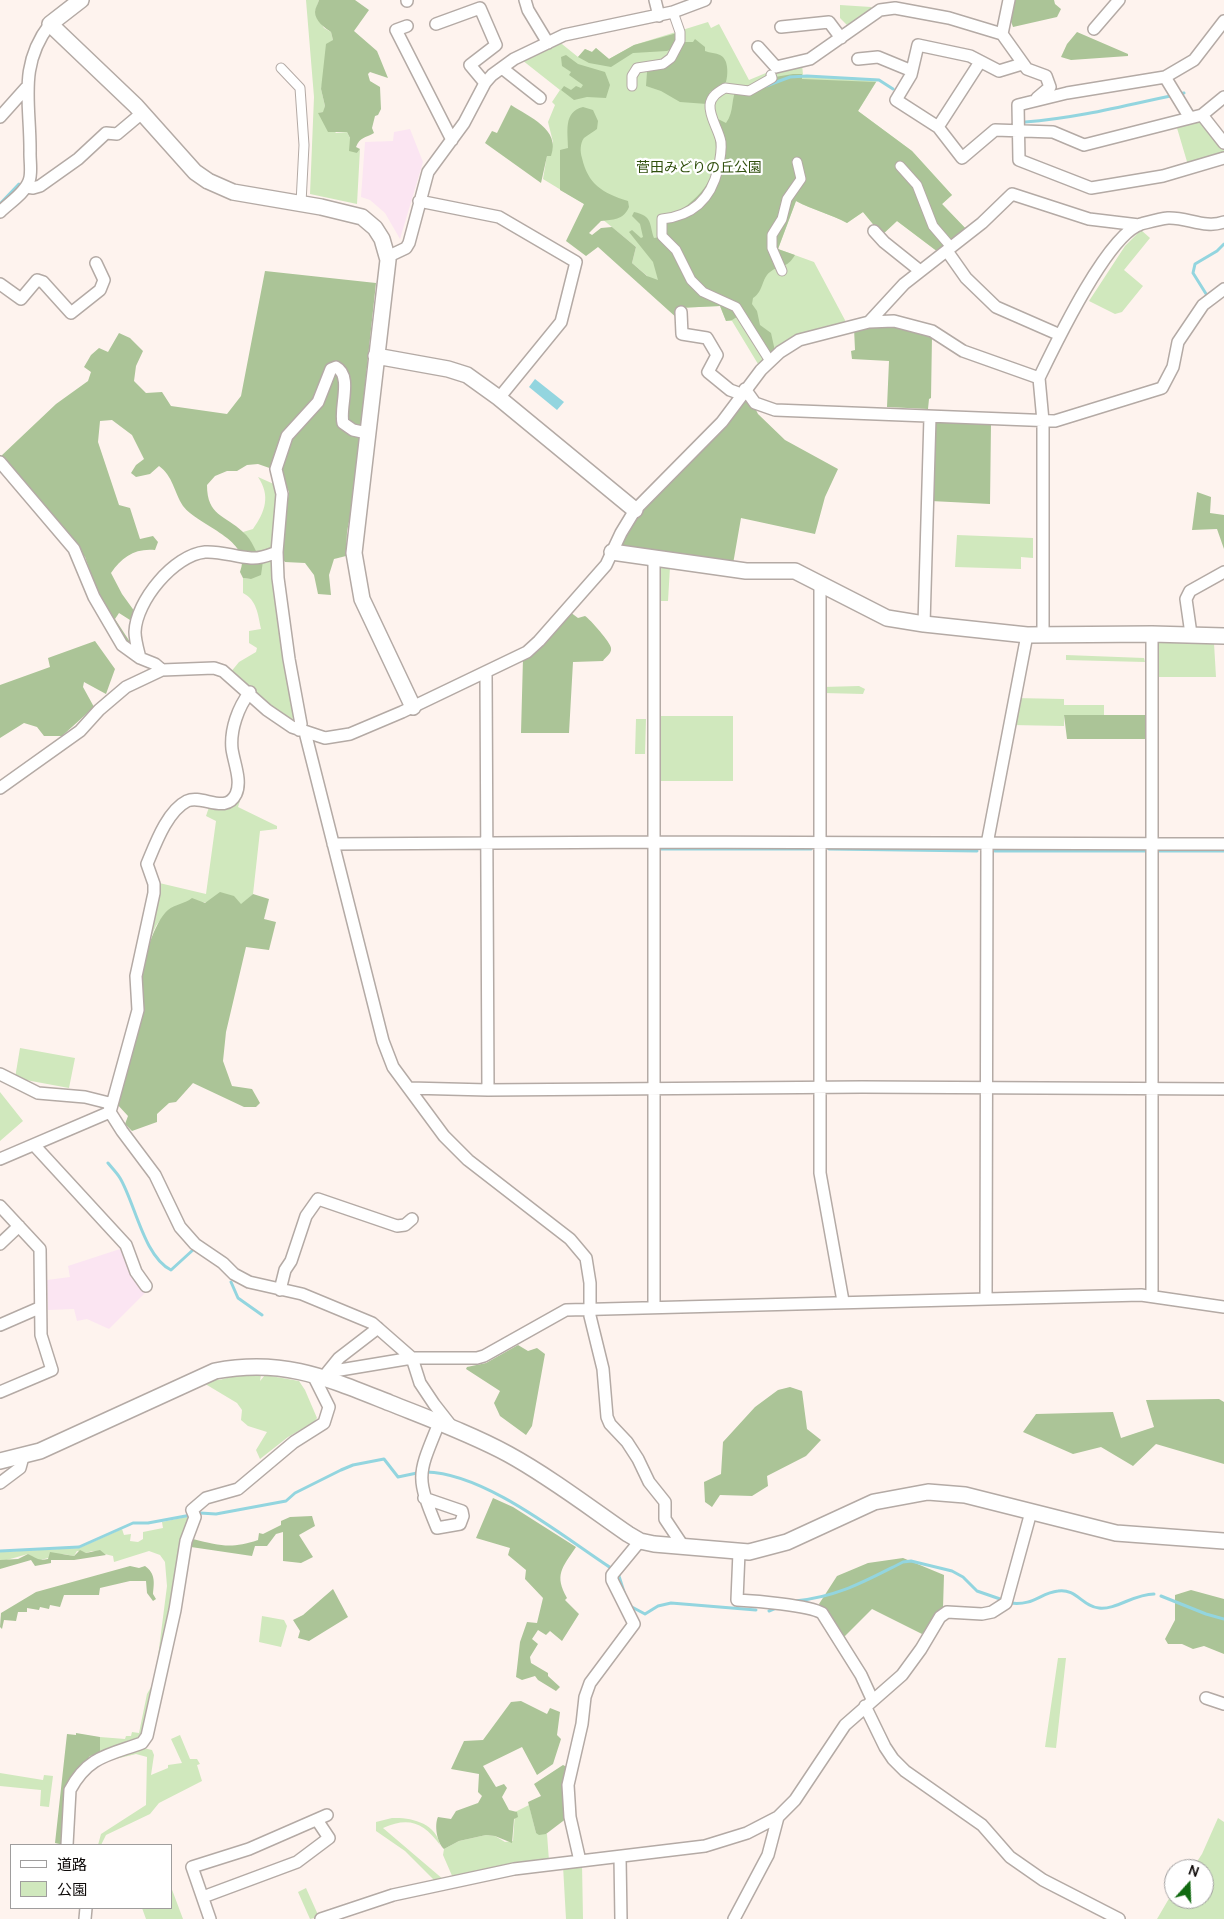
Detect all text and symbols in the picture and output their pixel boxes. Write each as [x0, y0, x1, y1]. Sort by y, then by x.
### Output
park label: 菅田みどりの丘公園 [636, 160, 762, 176]
legend [10, 1844, 172, 1909]
text: 道路 [57, 1854, 87, 1875]
north arrow [1164, 1859, 1214, 1909]
text: N [1186, 1860, 1202, 1881]
text: 公園 [57, 1879, 87, 1900]

